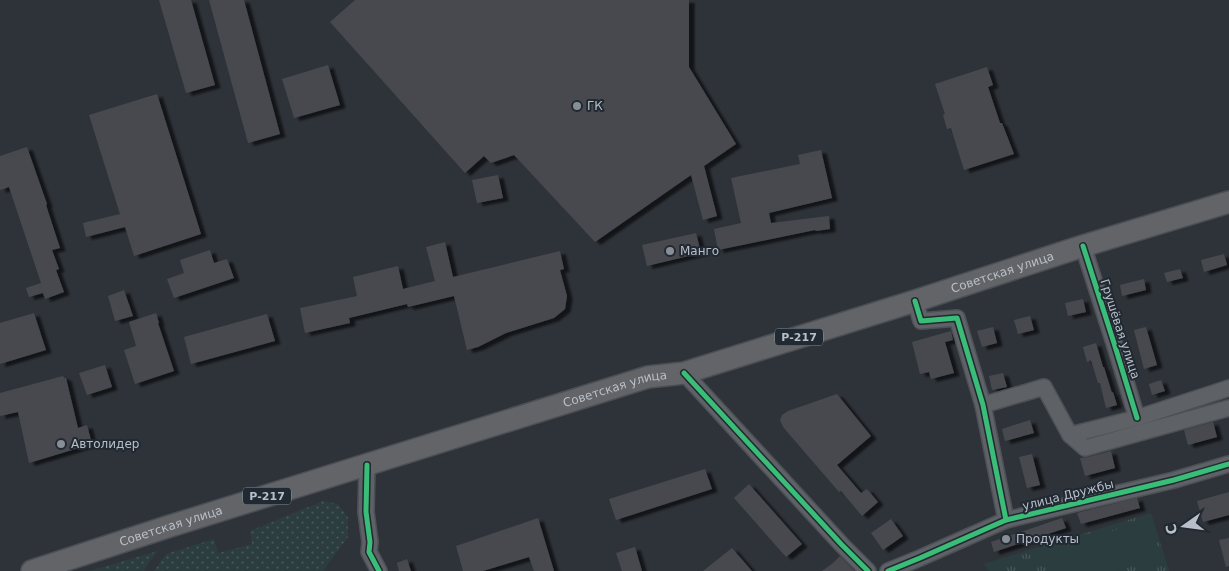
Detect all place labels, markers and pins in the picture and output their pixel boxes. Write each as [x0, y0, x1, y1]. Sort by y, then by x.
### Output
place label: ГК [587, 99, 603, 113]
marker: ГК [571, 100, 583, 112]
place label: Манго [680, 244, 719, 258]
marker: Манго [664, 245, 676, 257]
place label: Автолидер [71, 437, 139, 451]
marker: Автолидер [55, 438, 67, 450]
place label: Продукты [1016, 532, 1079, 546]
marker: Продукты [1000, 533, 1012, 545]

